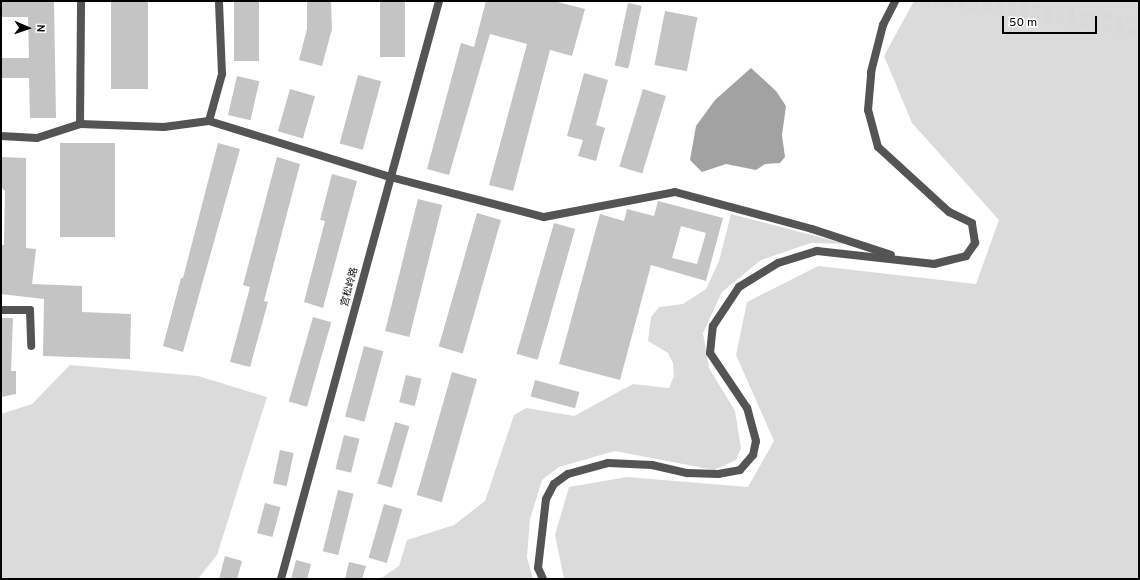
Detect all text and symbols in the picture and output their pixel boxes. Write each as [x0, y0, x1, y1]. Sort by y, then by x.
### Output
north arrow [8, 8, 48, 48]
scale bar [1004, 8, 1099, 34]
text: 50 m [1009, 15, 1037, 31]
text: N [33, 24, 47, 33]
street label: 宫松岭路 [339, 266, 361, 308]

